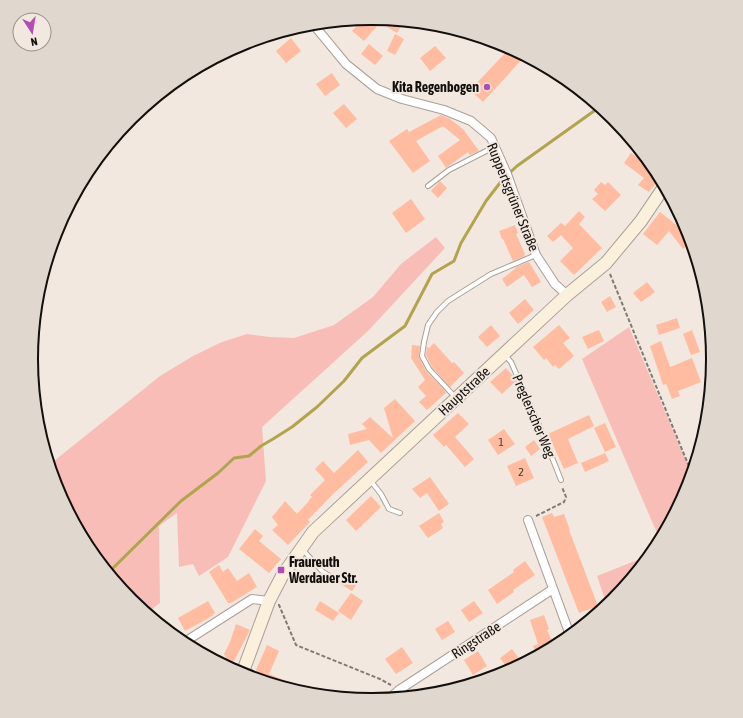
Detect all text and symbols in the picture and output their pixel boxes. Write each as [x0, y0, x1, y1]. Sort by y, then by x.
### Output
north arrow [12, 12, 52, 52]
text: N [30, 35, 39, 48]
place label: Kita Regenbogen [392, 79, 479, 95]
marker: Kita Regenbogen [482, 82, 492, 92]
street label: Ruppertsgrüner Straße [484, 140, 542, 254]
street label: Hauptstraße [435, 363, 493, 419]
street label: Preglerscher Weg [509, 372, 559, 460]
house number: 1 [498, 435, 504, 449]
house number: 2 [518, 465, 524, 479]
place label: Fraureuth Werdauer Str. [288, 554, 358, 586]
marker: Fraureuth Werdauer Str. [276, 565, 286, 575]
street label: Ringstraße [448, 618, 504, 662]

